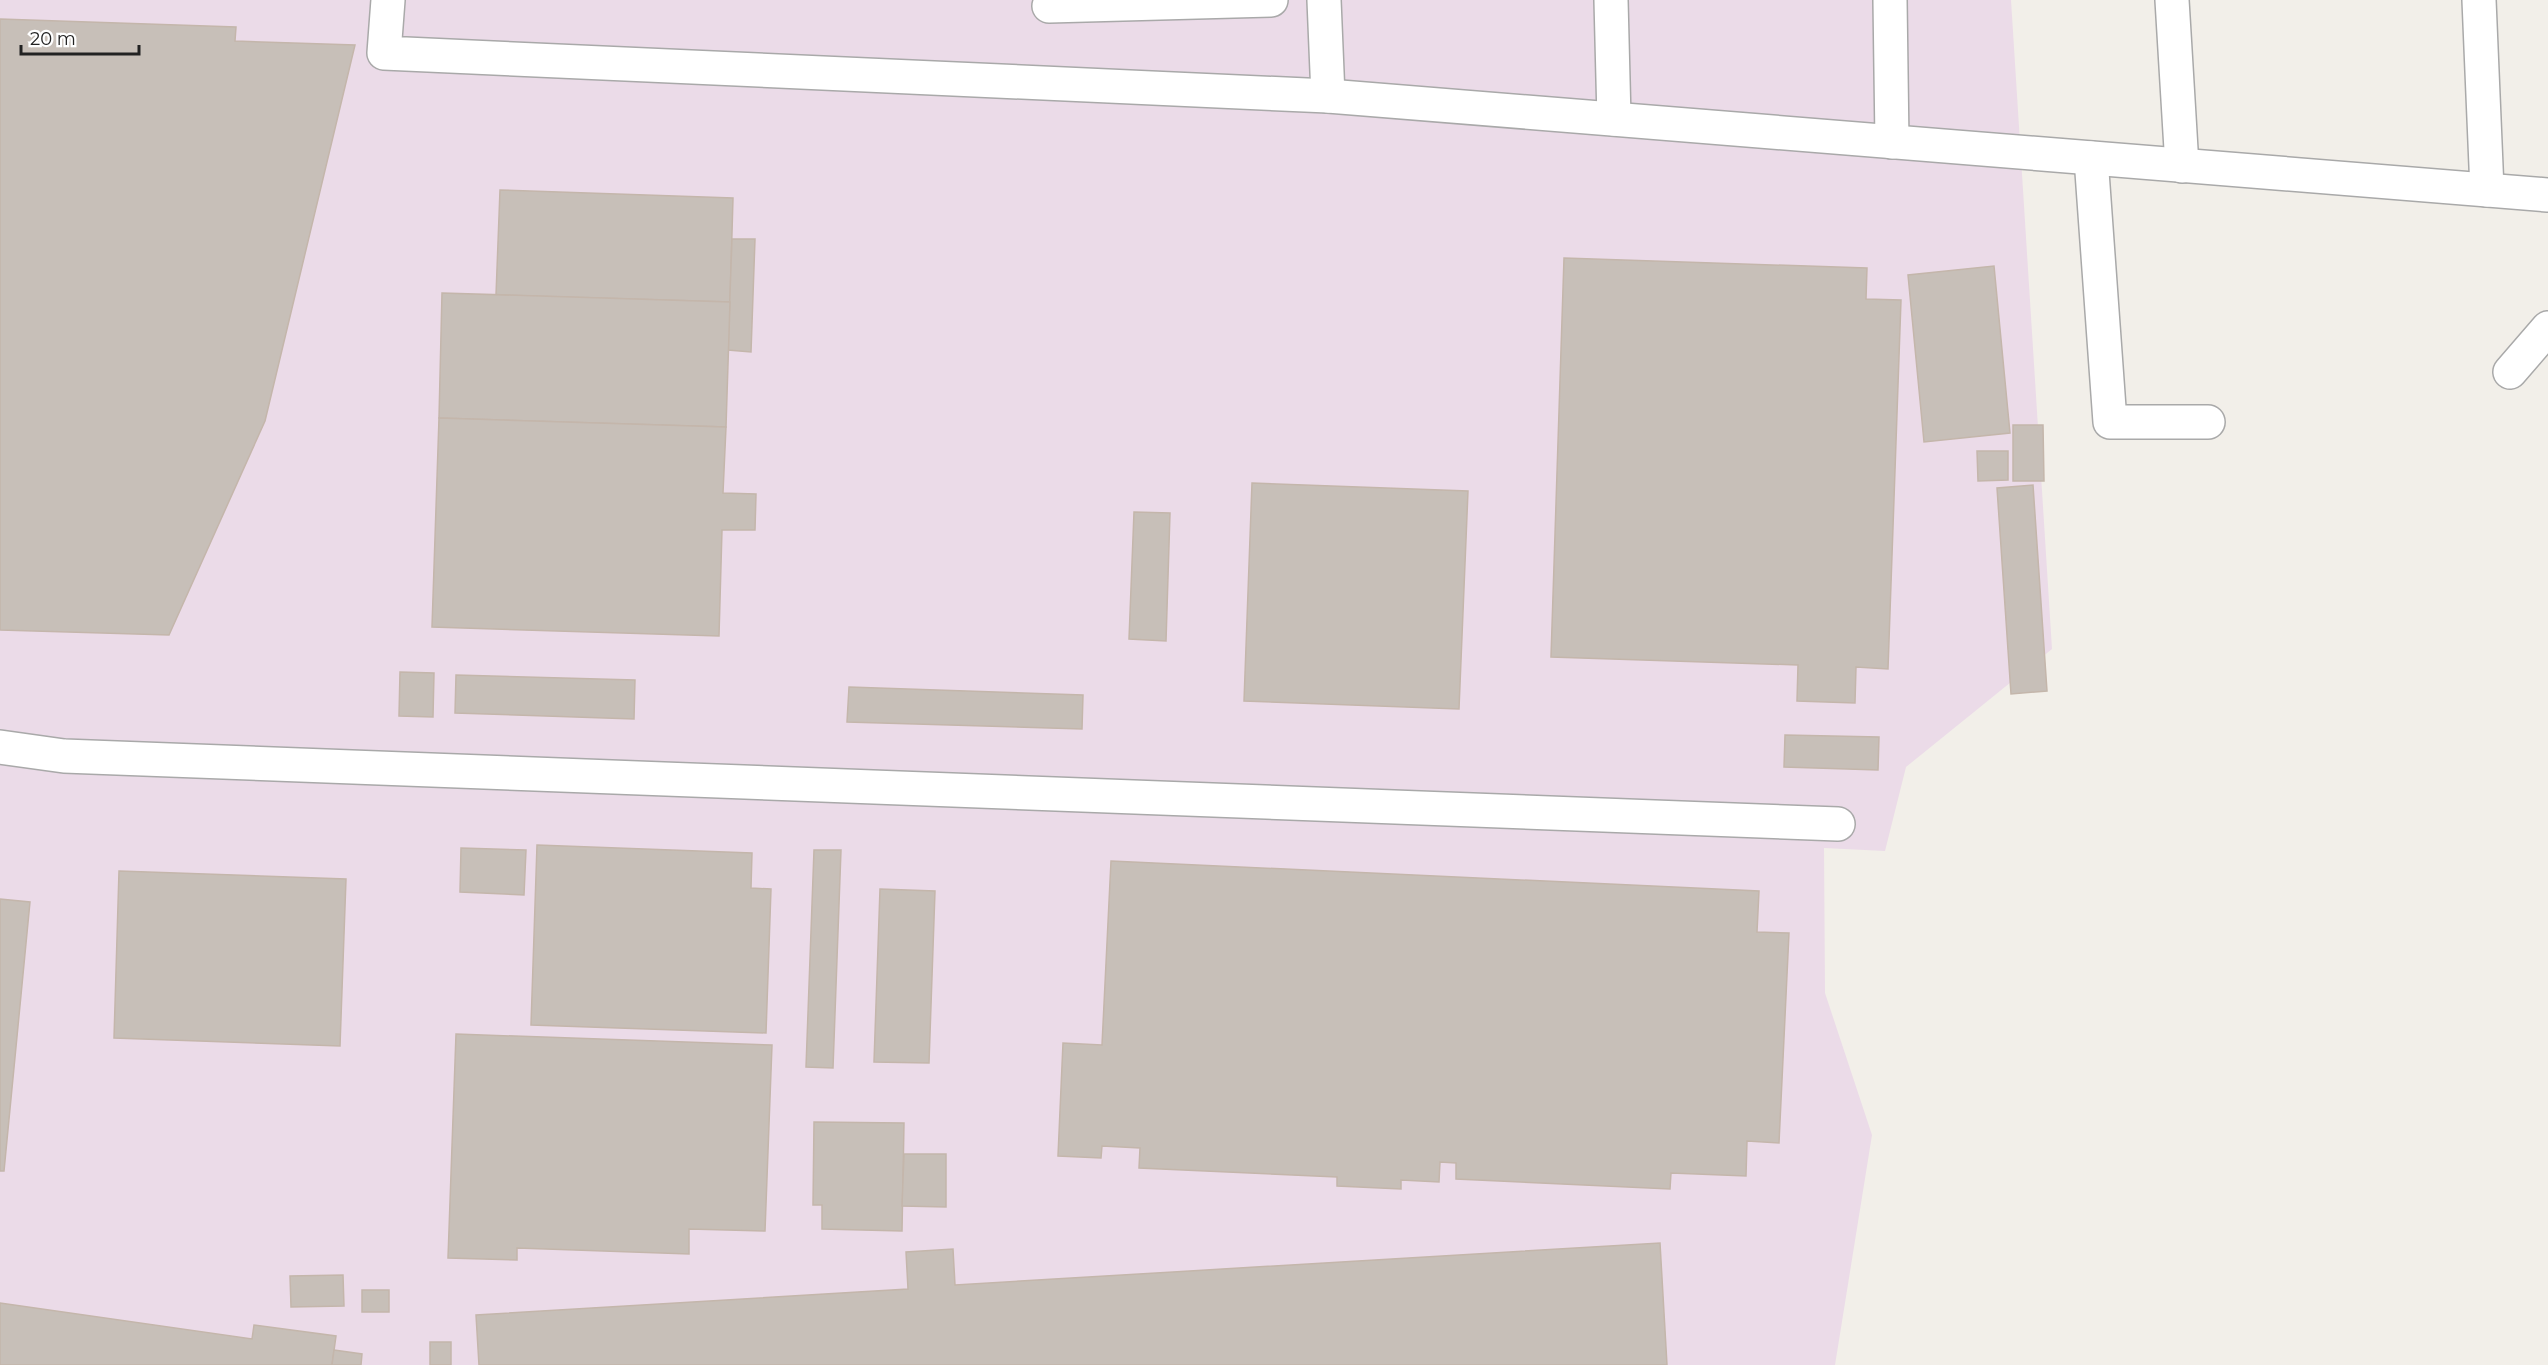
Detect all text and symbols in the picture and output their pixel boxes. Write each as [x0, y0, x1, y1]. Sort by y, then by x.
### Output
scale bar [21, 18, 140, 56]
text: 20 m [30, 28, 76, 50]

